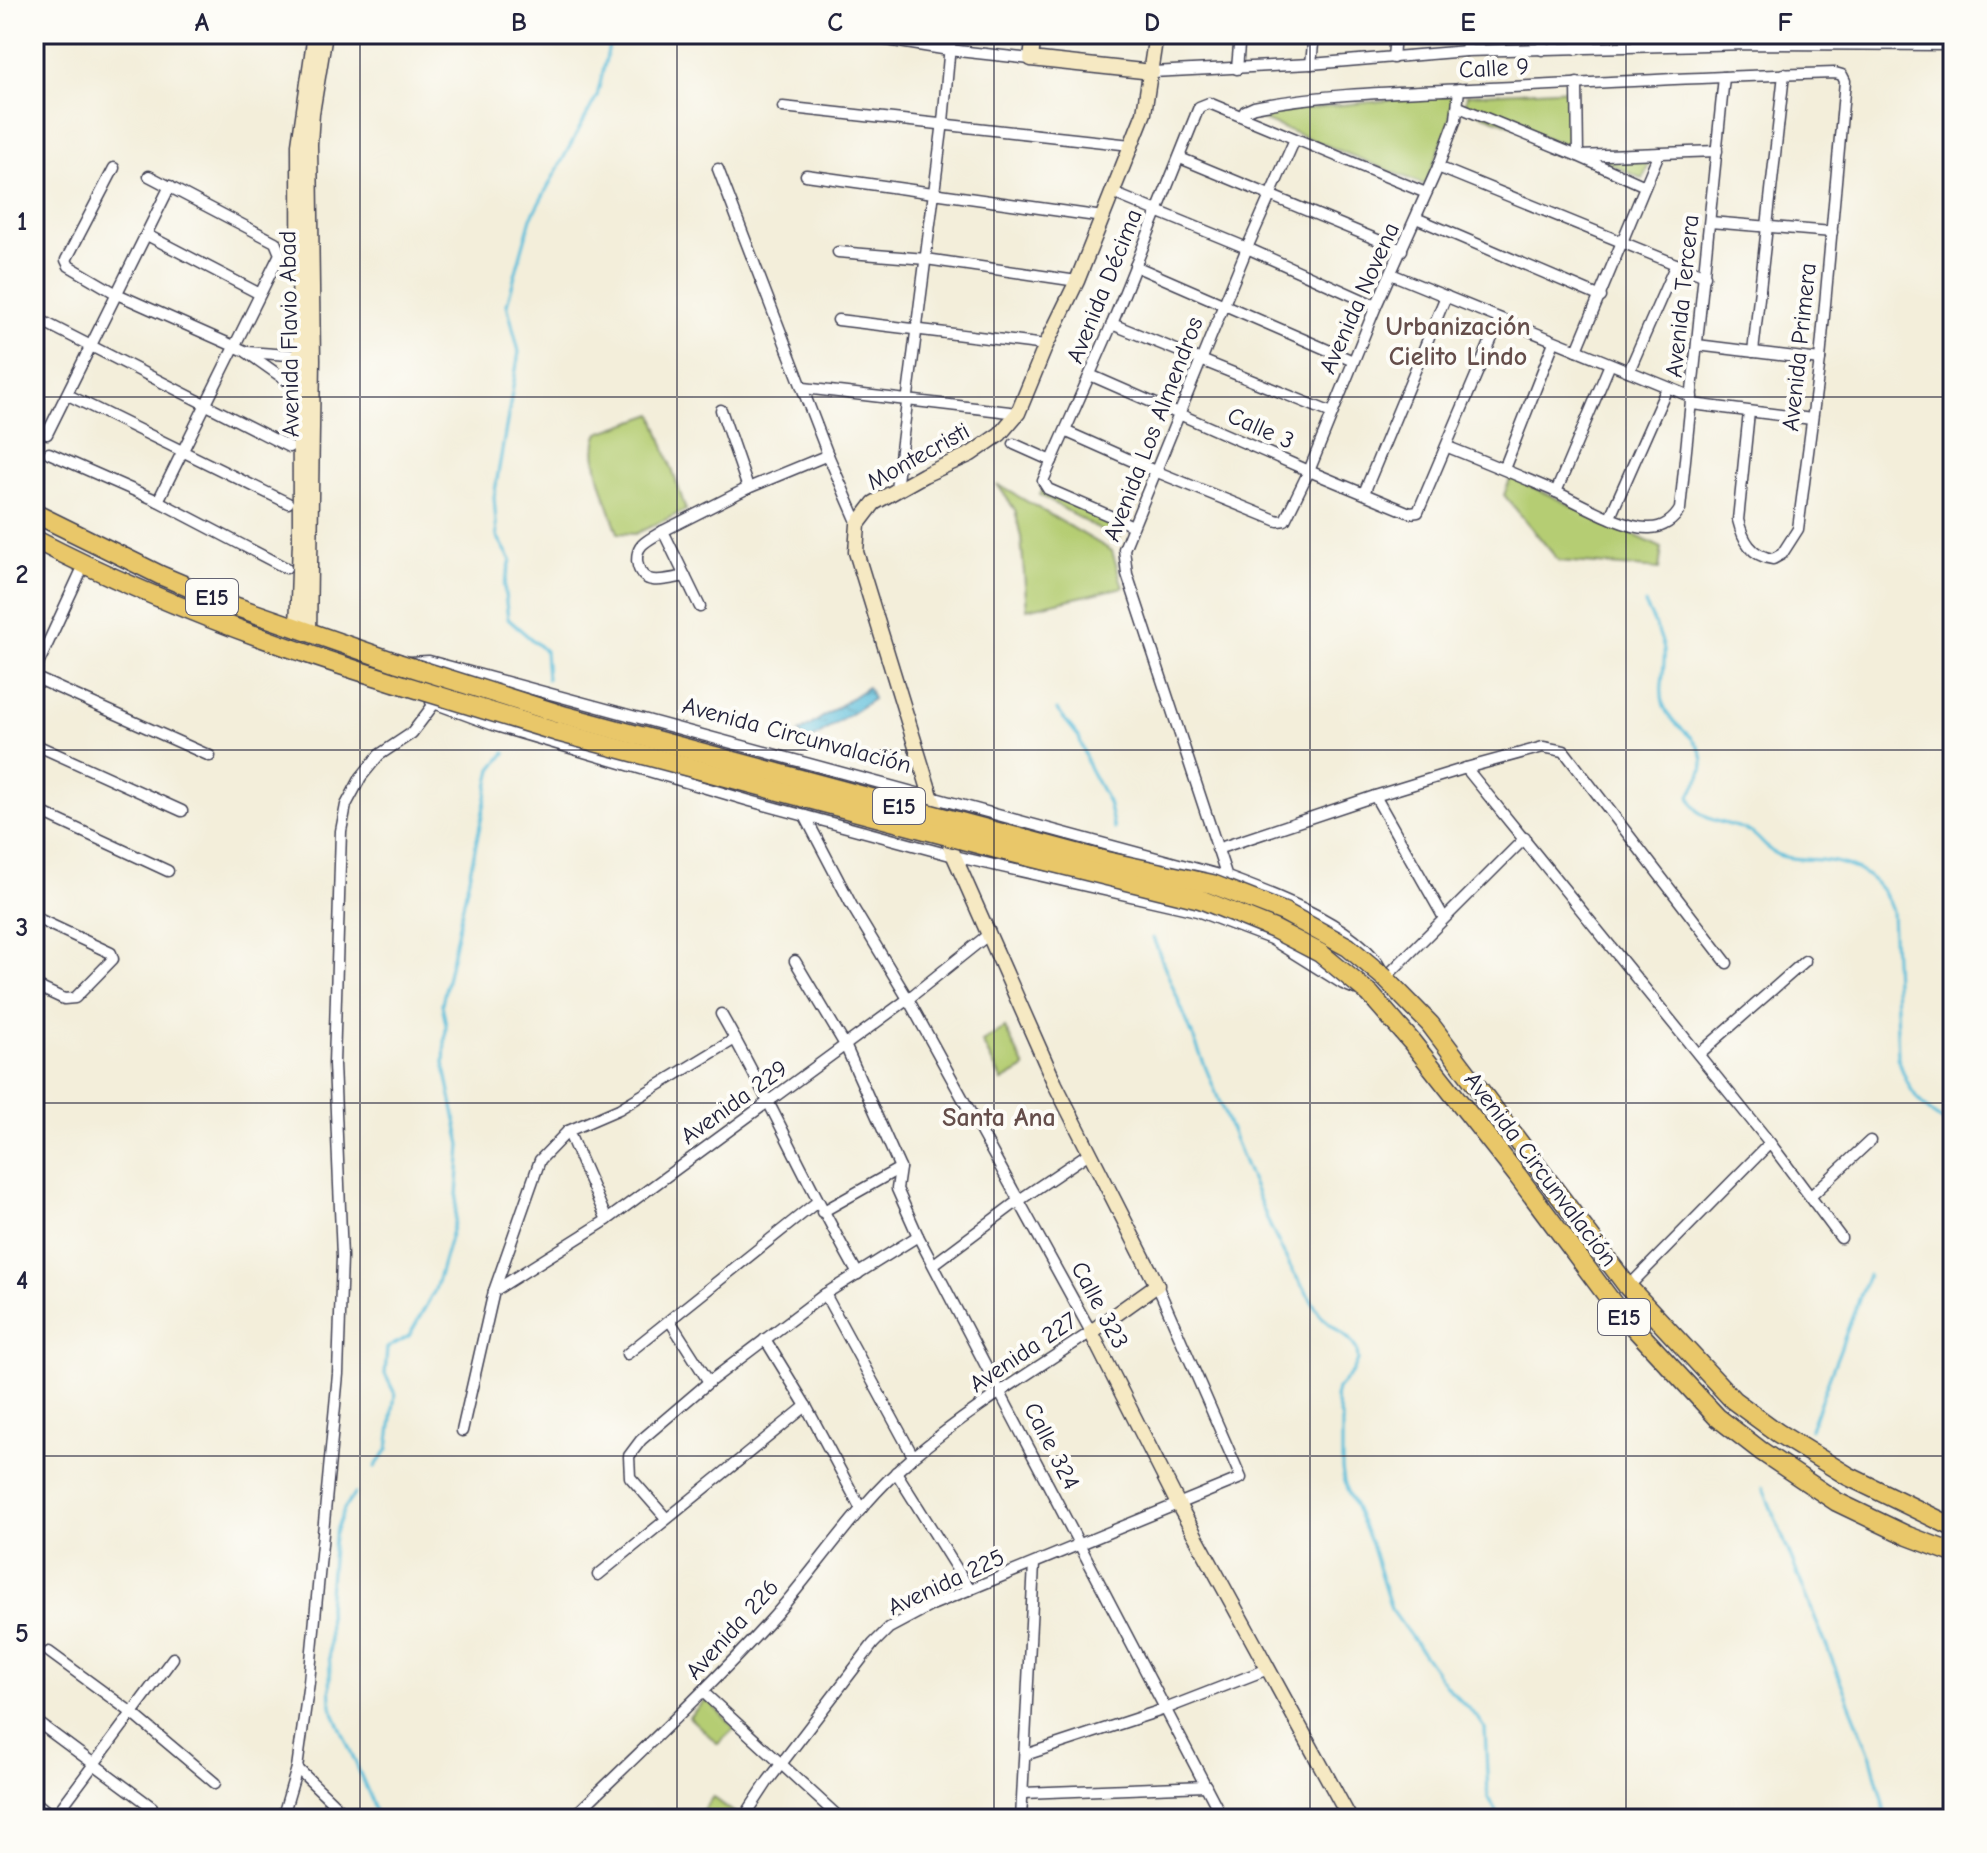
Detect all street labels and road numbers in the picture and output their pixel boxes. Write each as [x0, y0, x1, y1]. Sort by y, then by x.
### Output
street label: Calle 9 [1458, 52, 1530, 84]
street label: Avenida Décima [1060, 205, 1148, 367]
street label: Avenida Tercera [1660, 213, 1704, 379]
street label: Avenida Novena [1313, 218, 1405, 378]
street label: Avenida Flavio Abad [273, 230, 305, 438]
street label: Avenida Primera [1776, 261, 1822, 433]
street label: Avenida Los Almendros [1097, 313, 1209, 545]
street label: Calle 3 [1223, 401, 1299, 455]
street label: Montecristi [862, 416, 974, 496]
road number: E15 [186, 579, 238, 615]
street label: Avenida Circunvalación [679, 691, 915, 779]
road number: E15 [873, 788, 925, 824]
street label: Avenida 229 [675, 1054, 793, 1150]
street label: Avenida Circunvalación [1459, 1066, 1623, 1272]
street label: Calle 323 [1065, 1257, 1135, 1353]
road number: E15 [1598, 1299, 1650, 1335]
street label: Avenida 227 [964, 1306, 1082, 1398]
street label: Calle 324 [1018, 1398, 1086, 1494]
street label: Avenida 225 [883, 1543, 1009, 1621]
street label: Avenida 226 [680, 1573, 784, 1685]

